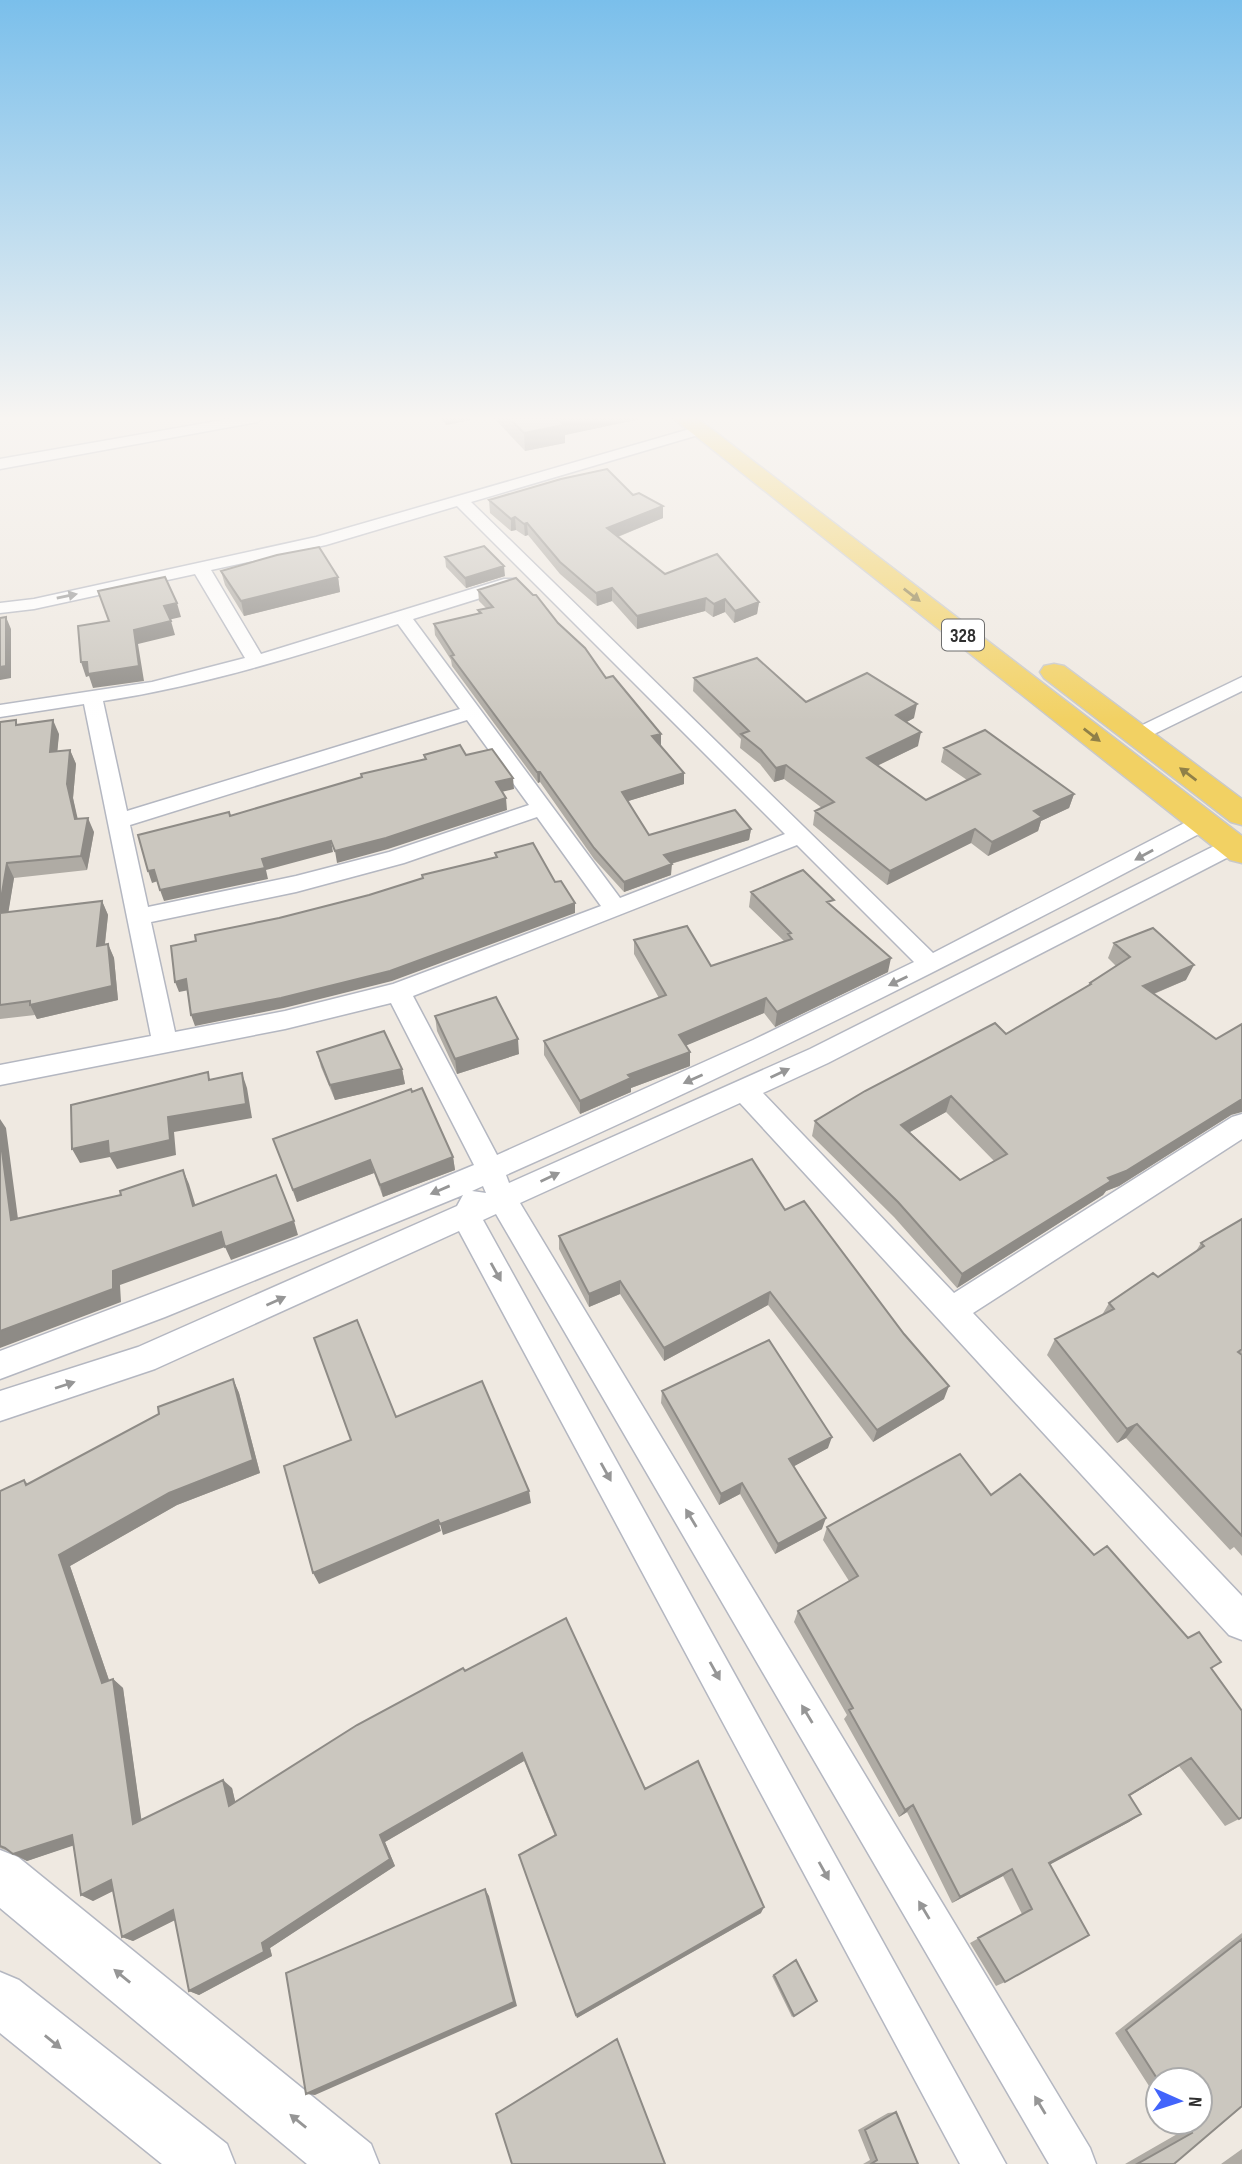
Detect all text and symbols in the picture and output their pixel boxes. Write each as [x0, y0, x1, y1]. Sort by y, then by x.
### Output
one-way arrow [903, 587, 921, 602]
one-way arrow [56, 591, 78, 602]
road number: 328 [942, 620, 984, 650]
one-way arrow [1082, 727, 1100, 742]
one-way arrow [1179, 766, 1197, 781]
one-way arrow [1134, 849, 1154, 861]
one-way arrow [888, 976, 908, 987]
one-way arrow [770, 1067, 790, 1079]
one-way arrow [683, 1073, 703, 1085]
one-way arrow [540, 1171, 560, 1183]
one-way arrow [430, 1184, 450, 1196]
one-way arrow [490, 1263, 502, 1283]
one-way arrow [266, 1295, 286, 1307]
one-way arrow [54, 1379, 75, 1390]
one-way arrow [600, 1462, 611, 1482]
one-way arrow [685, 1509, 698, 1528]
one-way arrow [709, 1662, 721, 1681]
one-way arrow [802, 1704, 814, 1724]
one-way arrow [818, 1861, 830, 1881]
one-way arrow [917, 1900, 930, 1919]
one-way arrow [114, 1969, 131, 1984]
one-way arrow [44, 2034, 62, 2049]
north arrow [1144, 2066, 1214, 2136]
one-way arrow [1033, 2096, 1046, 2115]
text: N [1183, 2096, 1206, 2107]
one-way arrow [289, 2113, 307, 2128]

